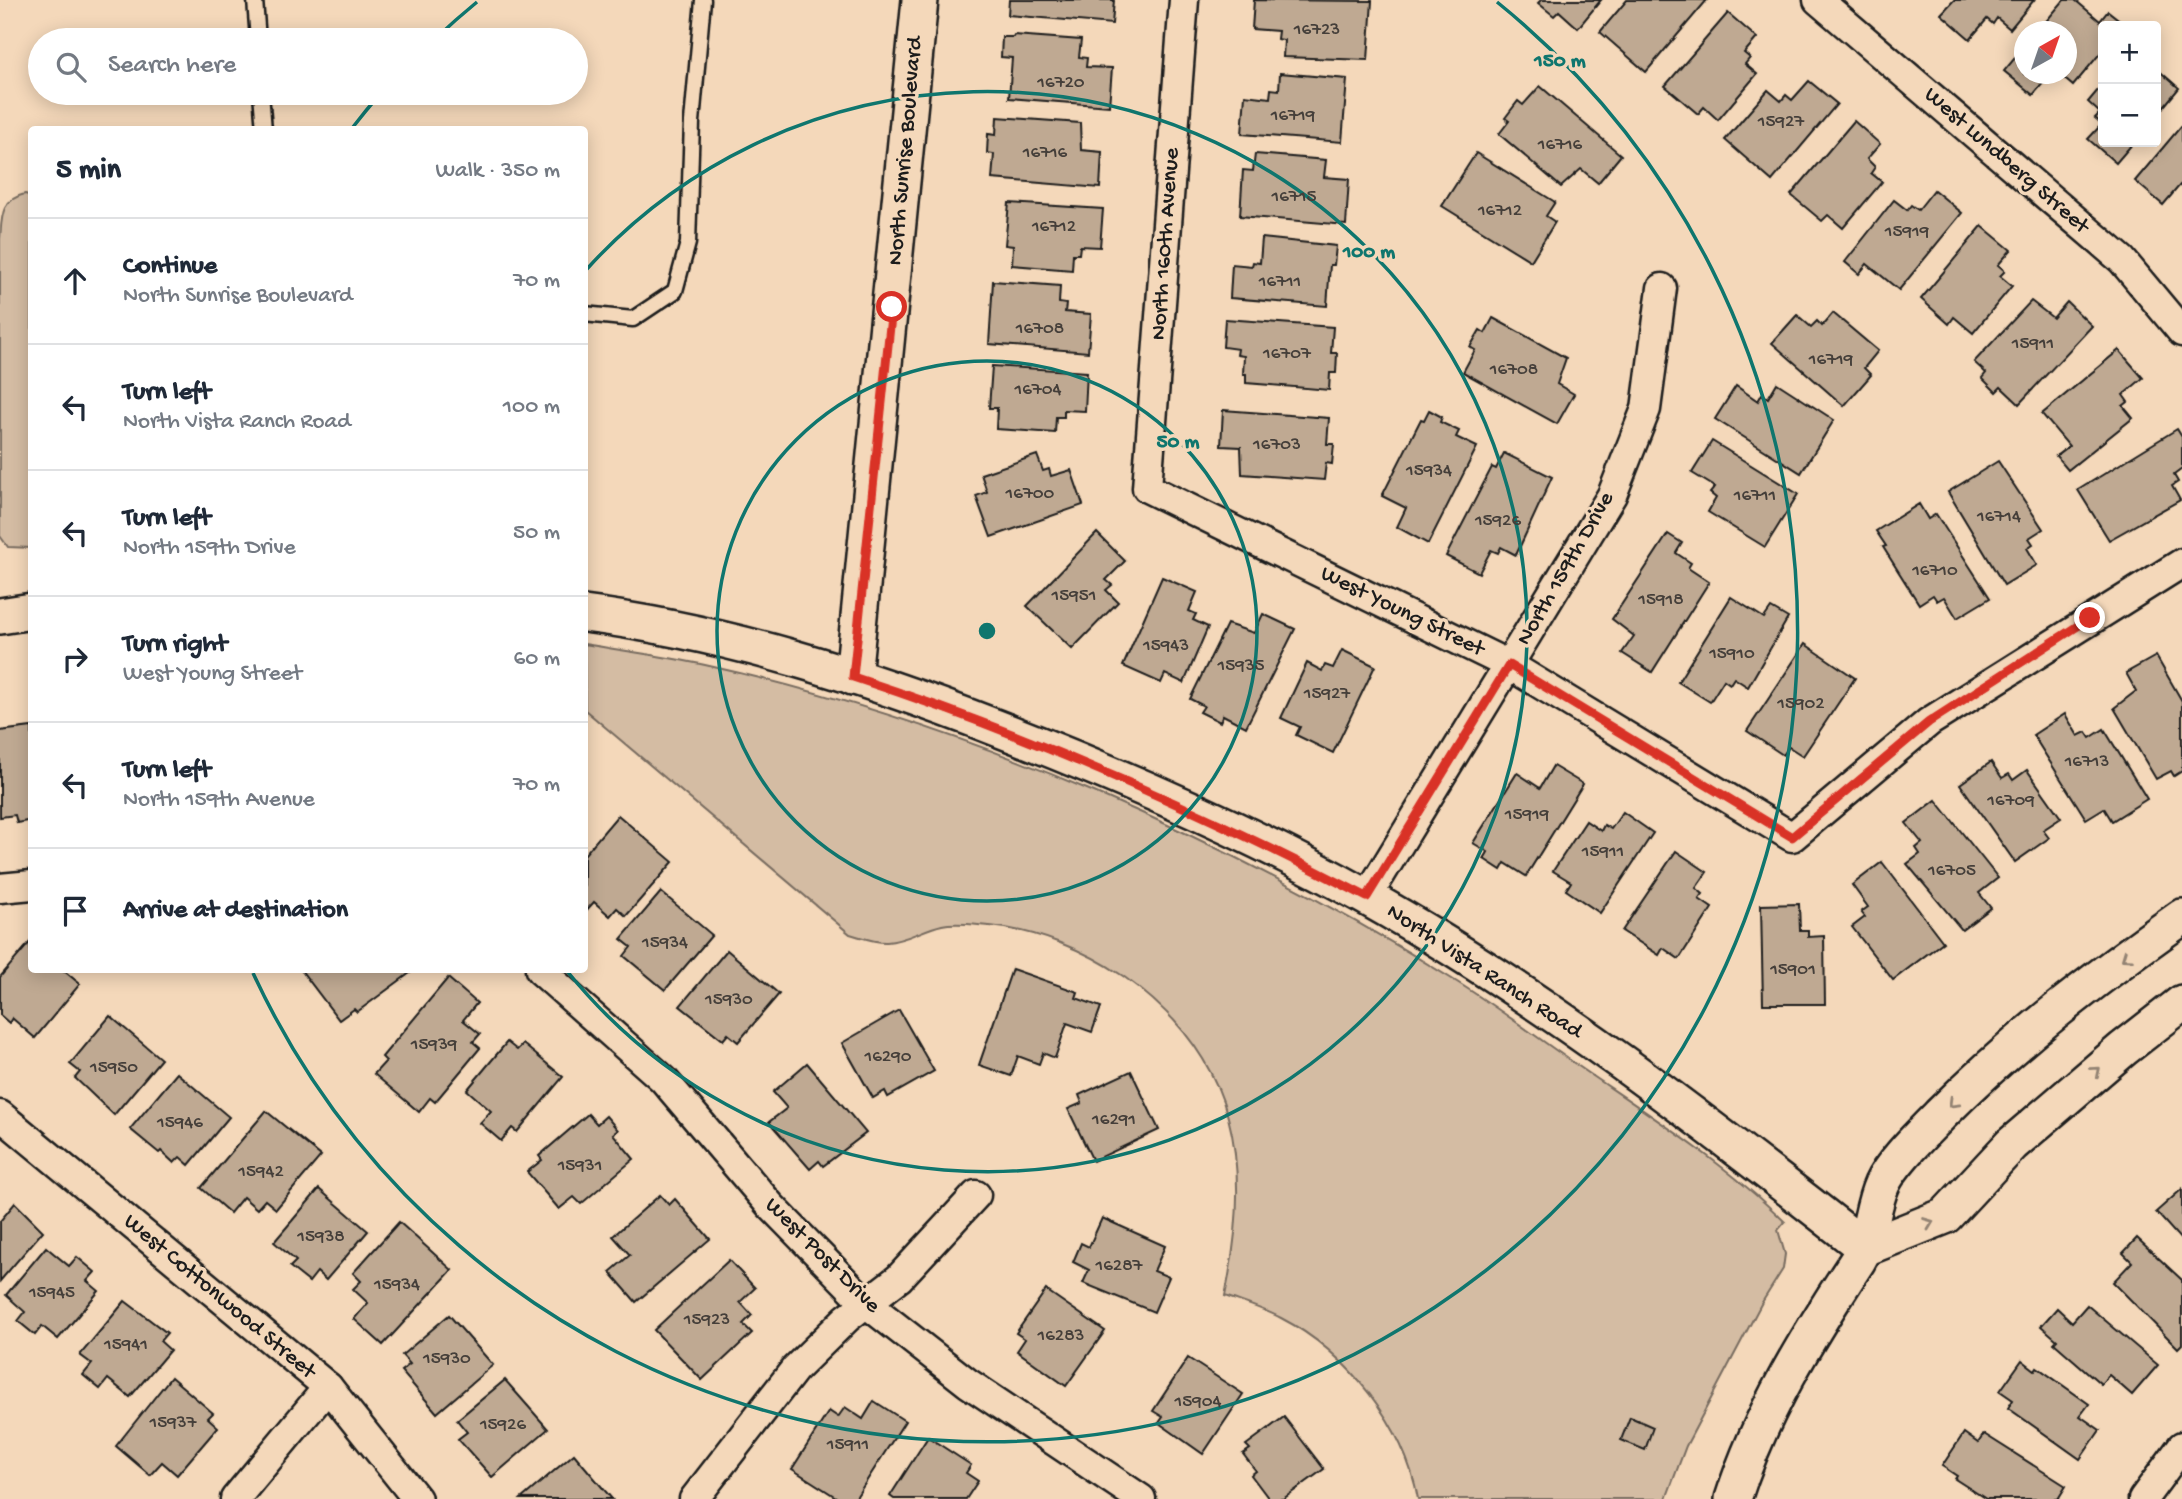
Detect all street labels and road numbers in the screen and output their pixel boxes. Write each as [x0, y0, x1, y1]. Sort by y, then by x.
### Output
street label: North Sunrise Boulevard [883, 34, 930, 267]
street label: West Lundberg Street [1918, 82, 2095, 241]
street label: North 160th Avenue [1146, 146, 1186, 341]
street label: North 159th Drive [1511, 487, 1621, 650]
street label: West Young Street [1316, 561, 1490, 664]
street label: North Vista Ranch Road [1381, 899, 1588, 1046]
street label: West Post Drive [758, 1192, 886, 1320]
street label: West Cottonwood Street [117, 1209, 322, 1386]

